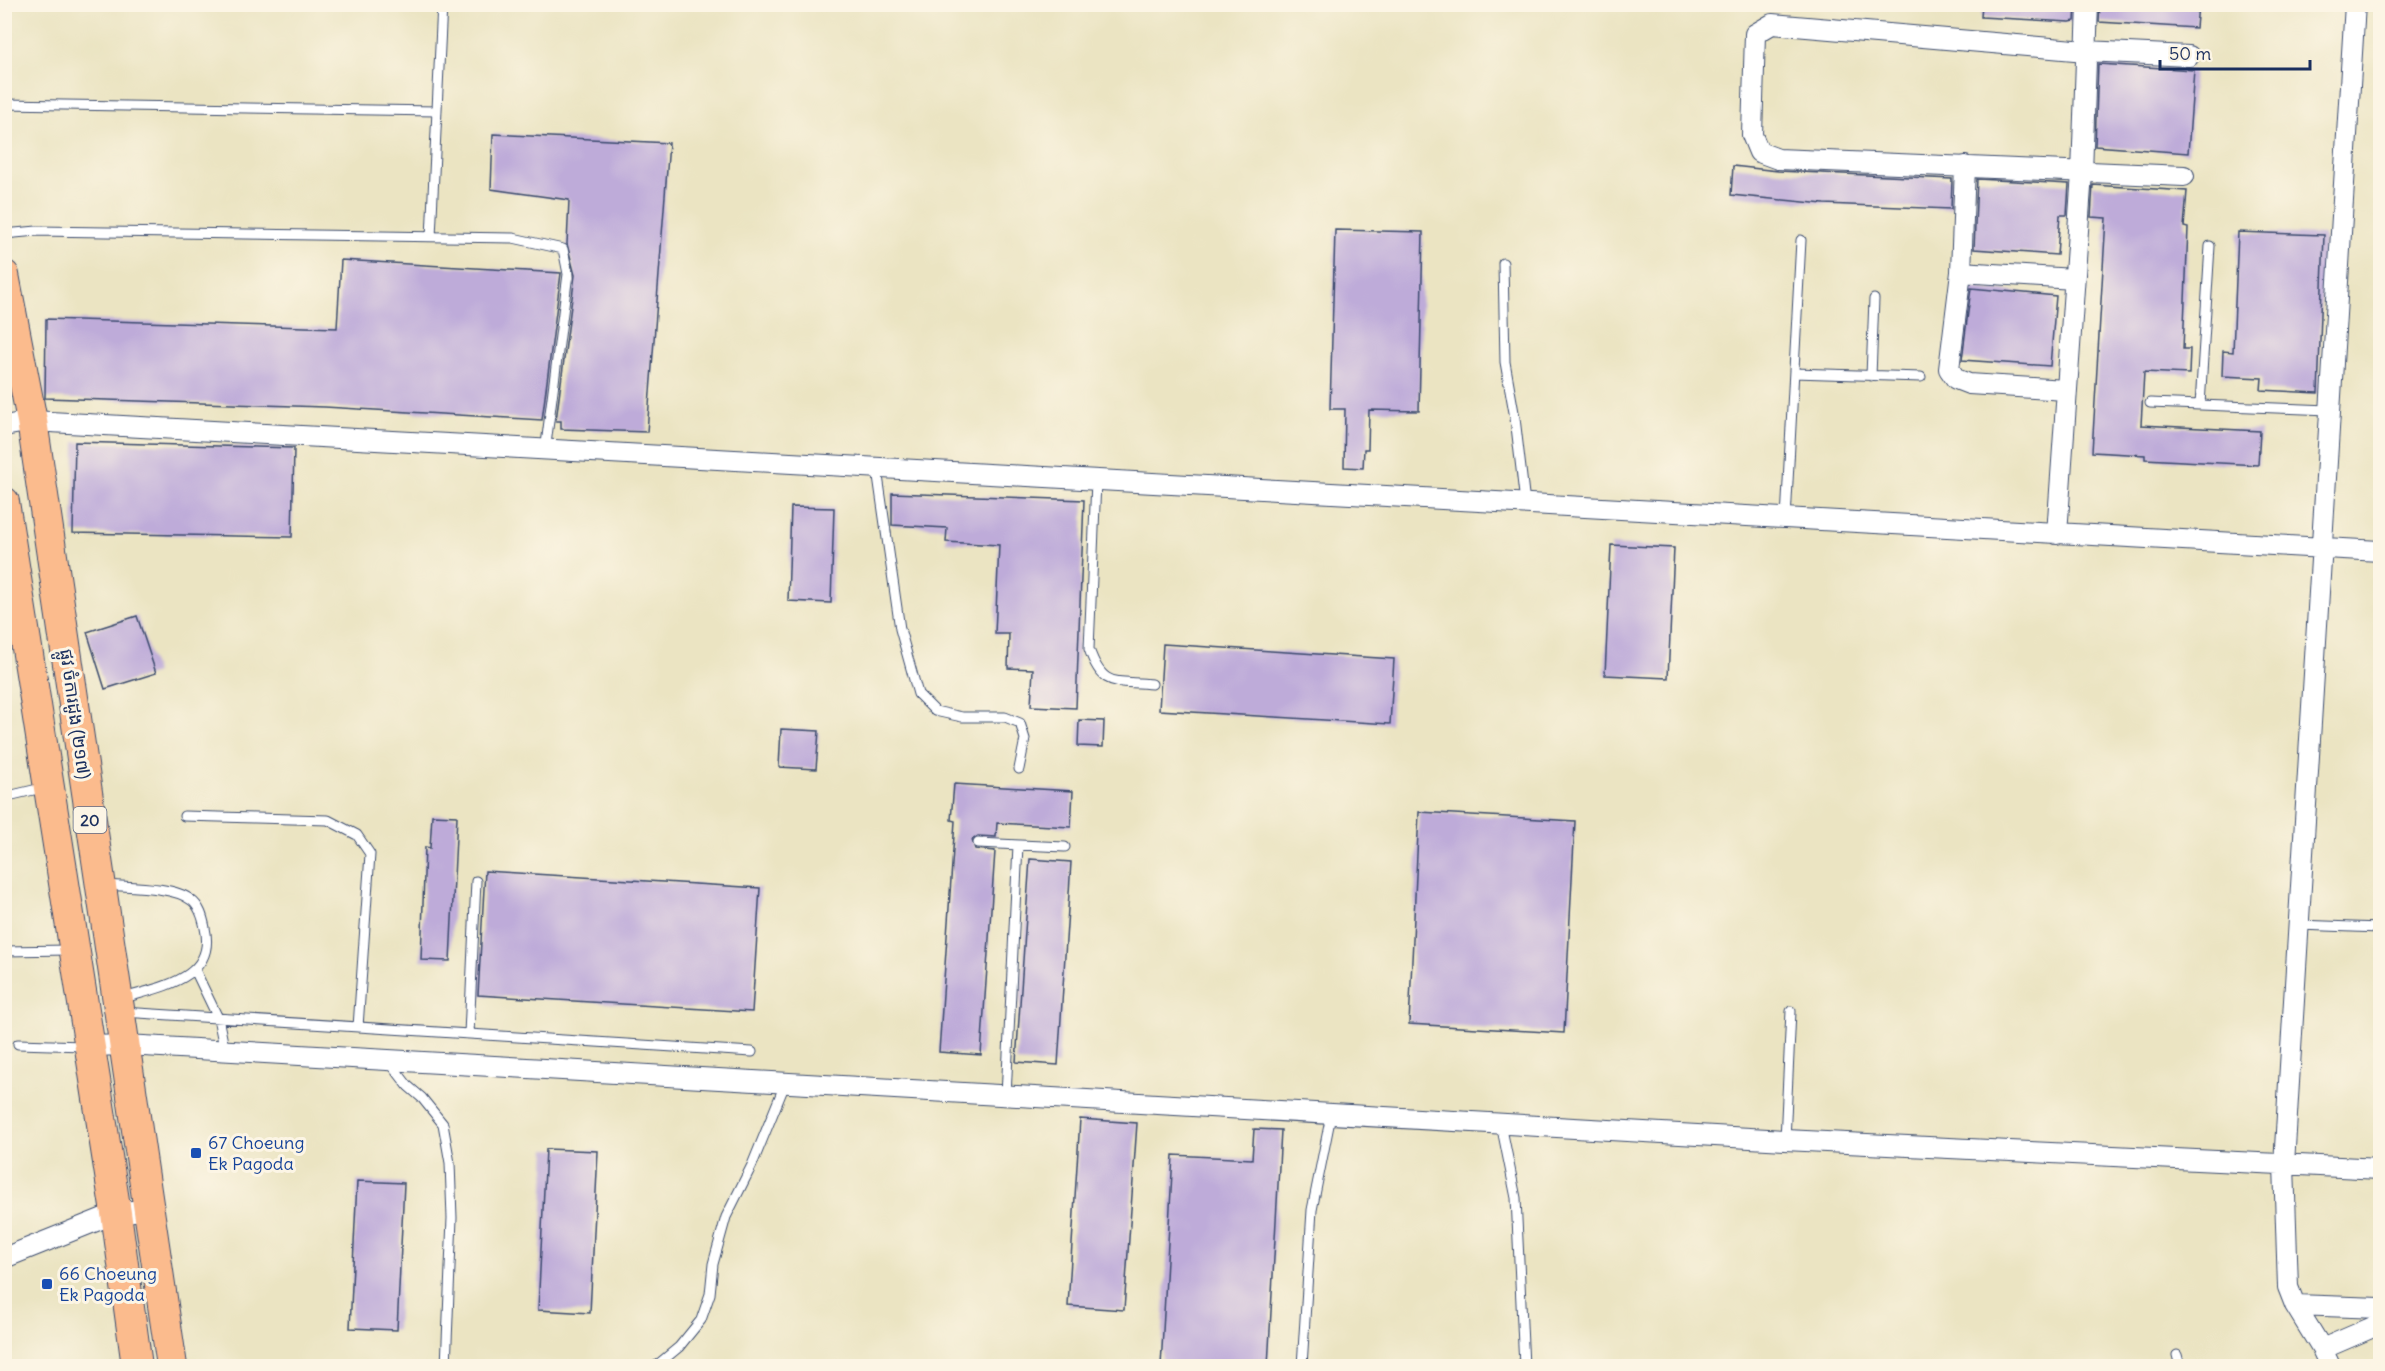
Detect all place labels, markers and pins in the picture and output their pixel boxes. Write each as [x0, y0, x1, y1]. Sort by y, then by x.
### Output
place label: 67 Choeung Ek Pagoda [208, 1131, 305, 1175]
marker: 67 Choeung Ek Pagoda [189, 1146, 203, 1160]
place label: 66 Choeung Ek Pagoda [59, 1262, 157, 1306]
marker: 66 Choeung Ek Pagoda [40, 1277, 54, 1291]

